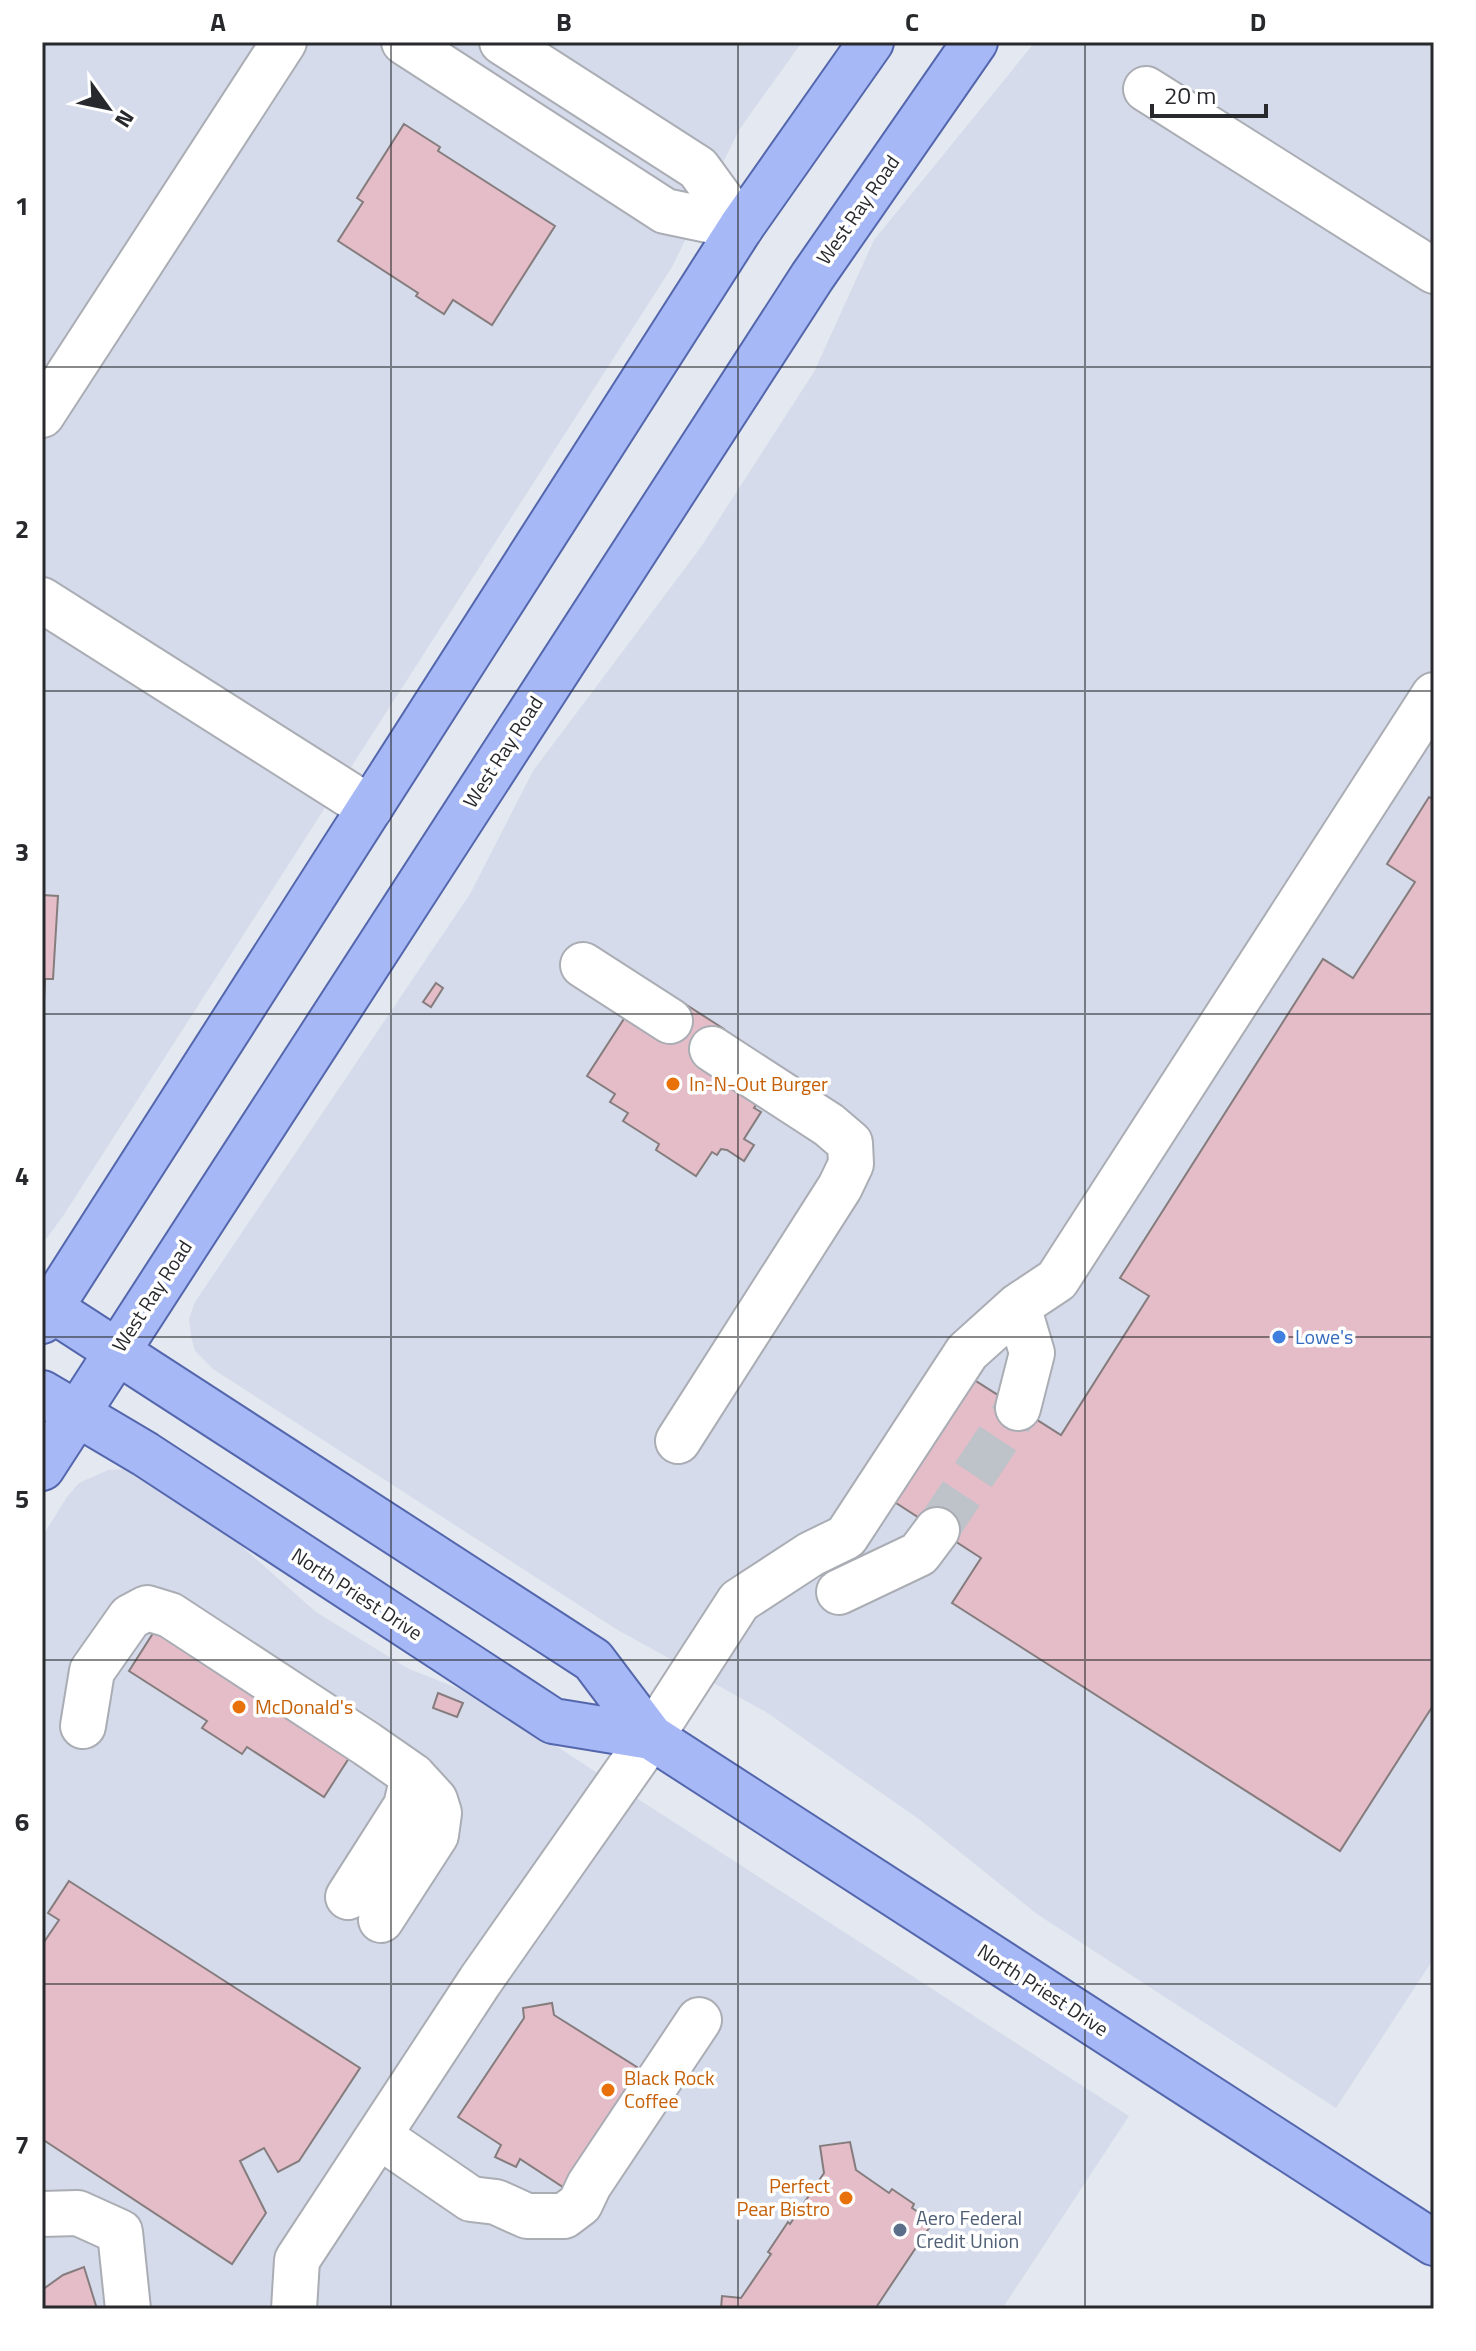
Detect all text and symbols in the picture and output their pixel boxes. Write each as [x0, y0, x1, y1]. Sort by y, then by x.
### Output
text: A [210, 2, 226, 41]
text: B [556, 2, 572, 41]
text: C [905, 2, 919, 41]
text: D [1250, 2, 1266, 41]
north arrow [68, 68, 148, 148]
scale bar [1152, 68, 1266, 118]
text: 20 m [1164, 77, 1216, 113]
text: N [106, 103, 143, 135]
street label: West Ray Road [808, 148, 907, 271]
text: 1 [15, 186, 29, 225]
text: 2 [15, 509, 29, 548]
street label: West Ray Road [455, 690, 550, 814]
text: 3 [15, 832, 29, 871]
place label: In-N-Out Burger [689, 1068, 828, 1099]
marker: In-N-Out Burger [664, 1075, 682, 1093]
text: 4 [15, 1156, 29, 1195]
street label: West Ray Road [104, 1234, 199, 1358]
place label: Lowe's [1295, 1321, 1353, 1352]
marker: Lowe's [1270, 1328, 1288, 1346]
text: 5 [15, 1479, 29, 1518]
street label: North Priest Drive [286, 1540, 429, 1648]
place label: McDonald's [255, 1691, 353, 1722]
marker: McDonald's [230, 1698, 248, 1716]
text: 6 [15, 1802, 29, 1841]
street label: North Priest Drive [972, 1936, 1115, 2044]
place label: Black Rock Coffee [624, 2062, 715, 2116]
marker: Black Rock Coffee [599, 2081, 617, 2099]
text: 7 [15, 2125, 29, 2164]
place label: Perfect Pear Bistro [736, 2170, 830, 2224]
marker: Perfect Pear Bistro [837, 2189, 855, 2207]
place label: Aero Federal Credit Union [916, 2202, 1022, 2256]
marker: Aero Federal Credit Union [891, 2221, 909, 2239]

